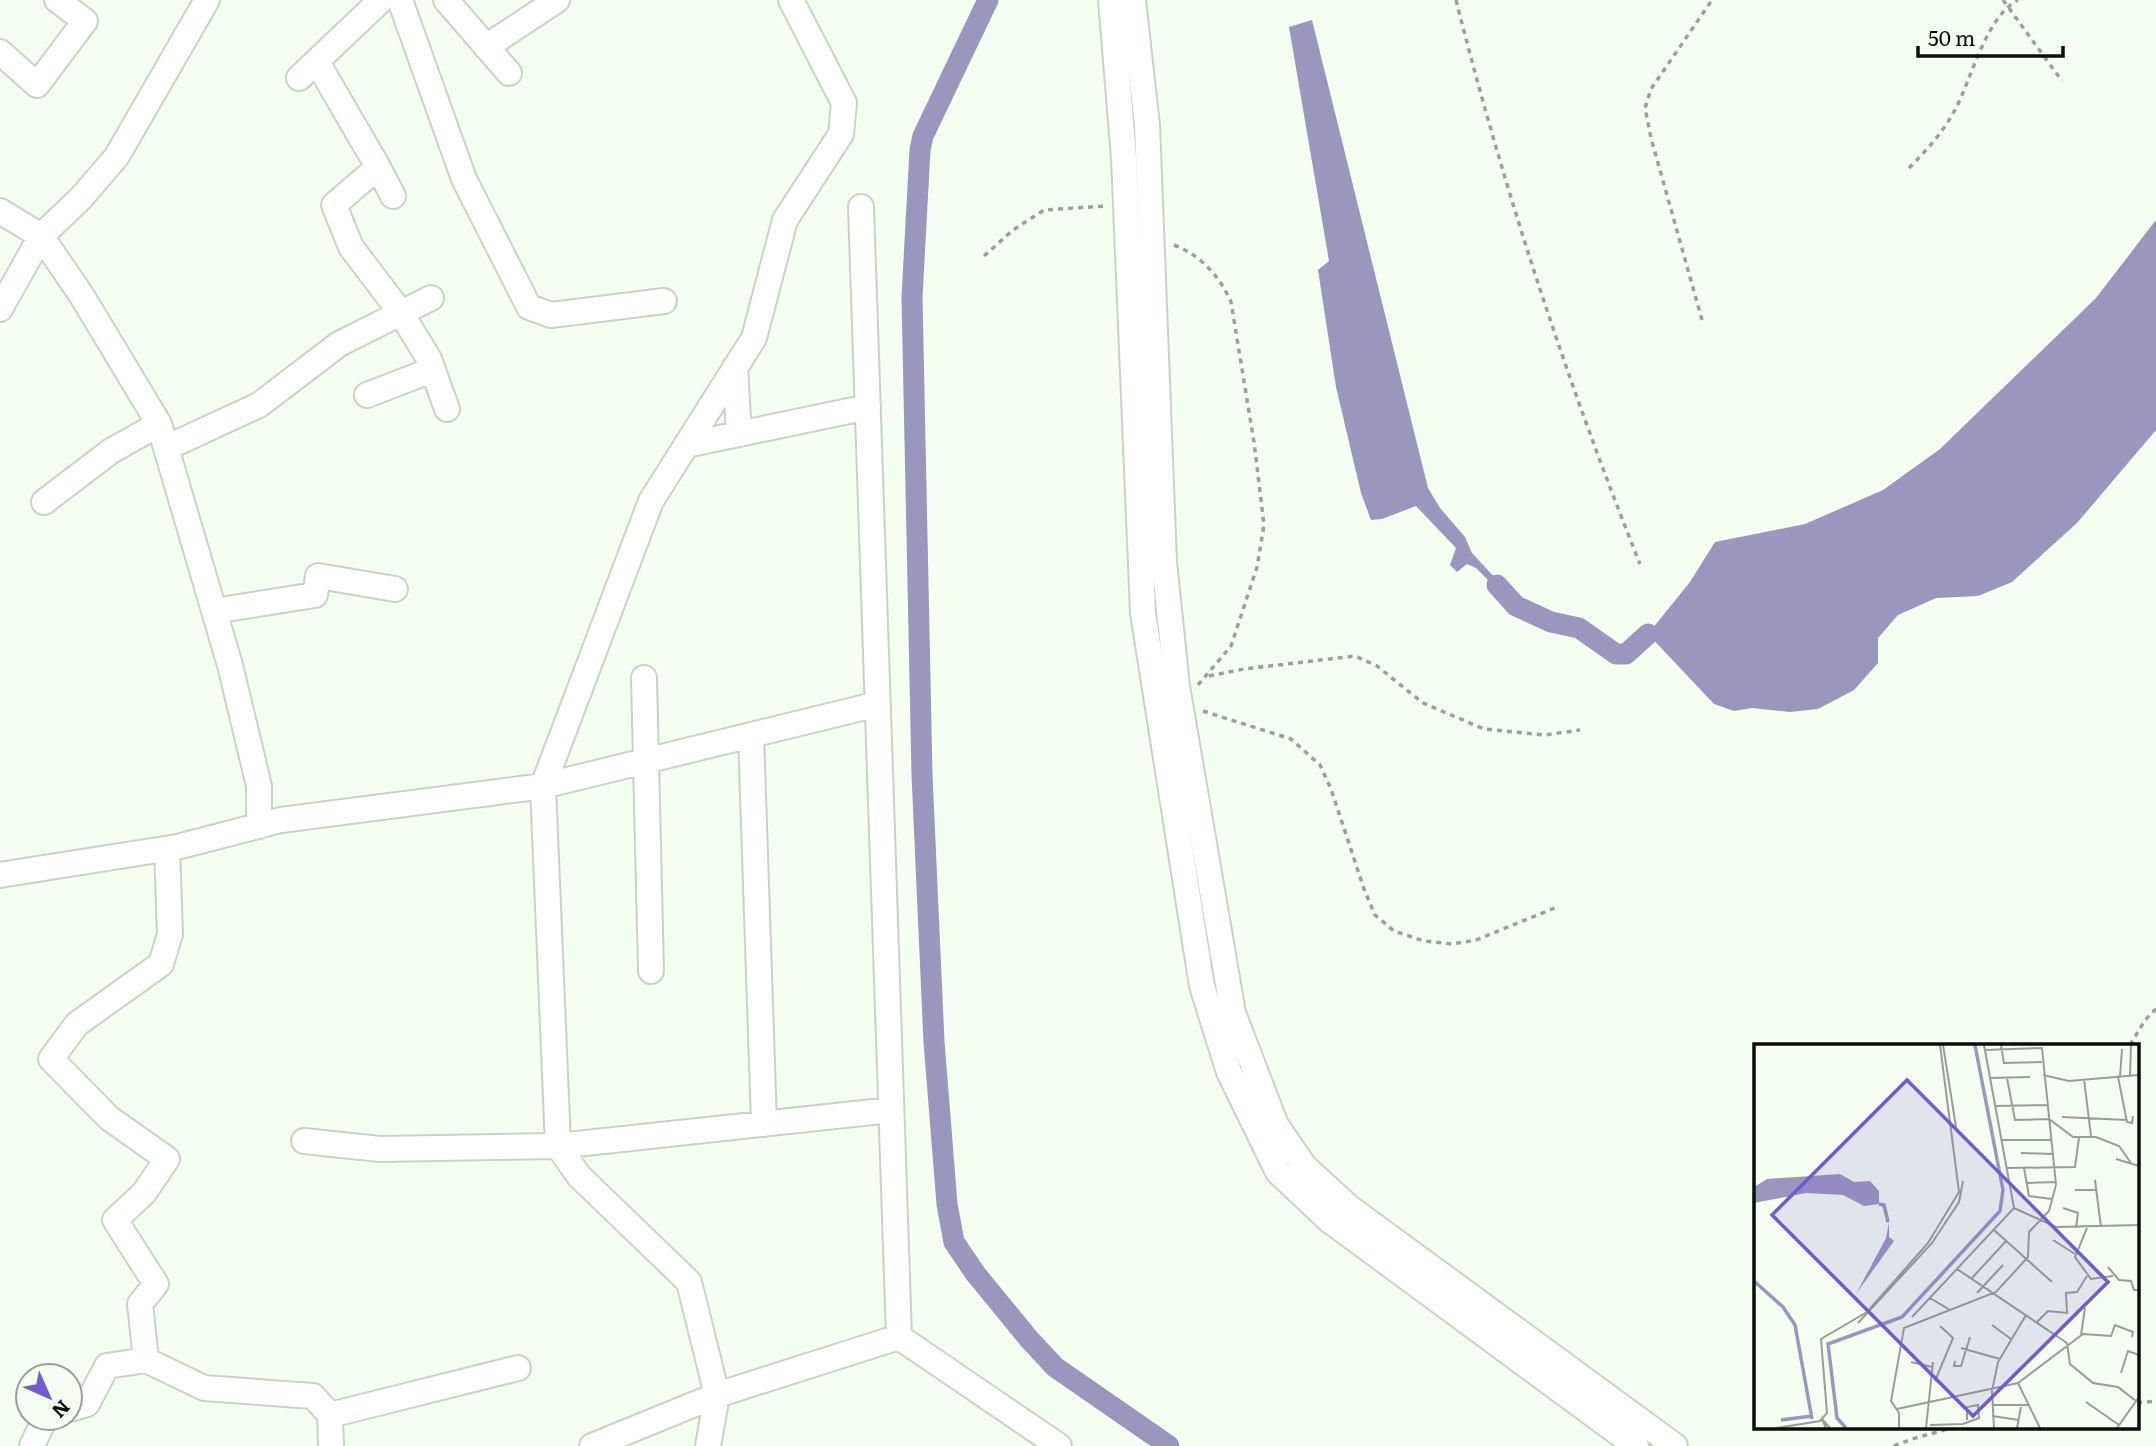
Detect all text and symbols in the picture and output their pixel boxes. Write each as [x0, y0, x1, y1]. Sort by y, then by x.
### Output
scale bar [1918, 14, 2063, 58]
text: 50 m [1928, 21, 1975, 52]
inset map [1754, 1044, 2138, 1428]
north arrow [14, 1362, 84, 1432]
text: N [46, 1394, 77, 1425]

